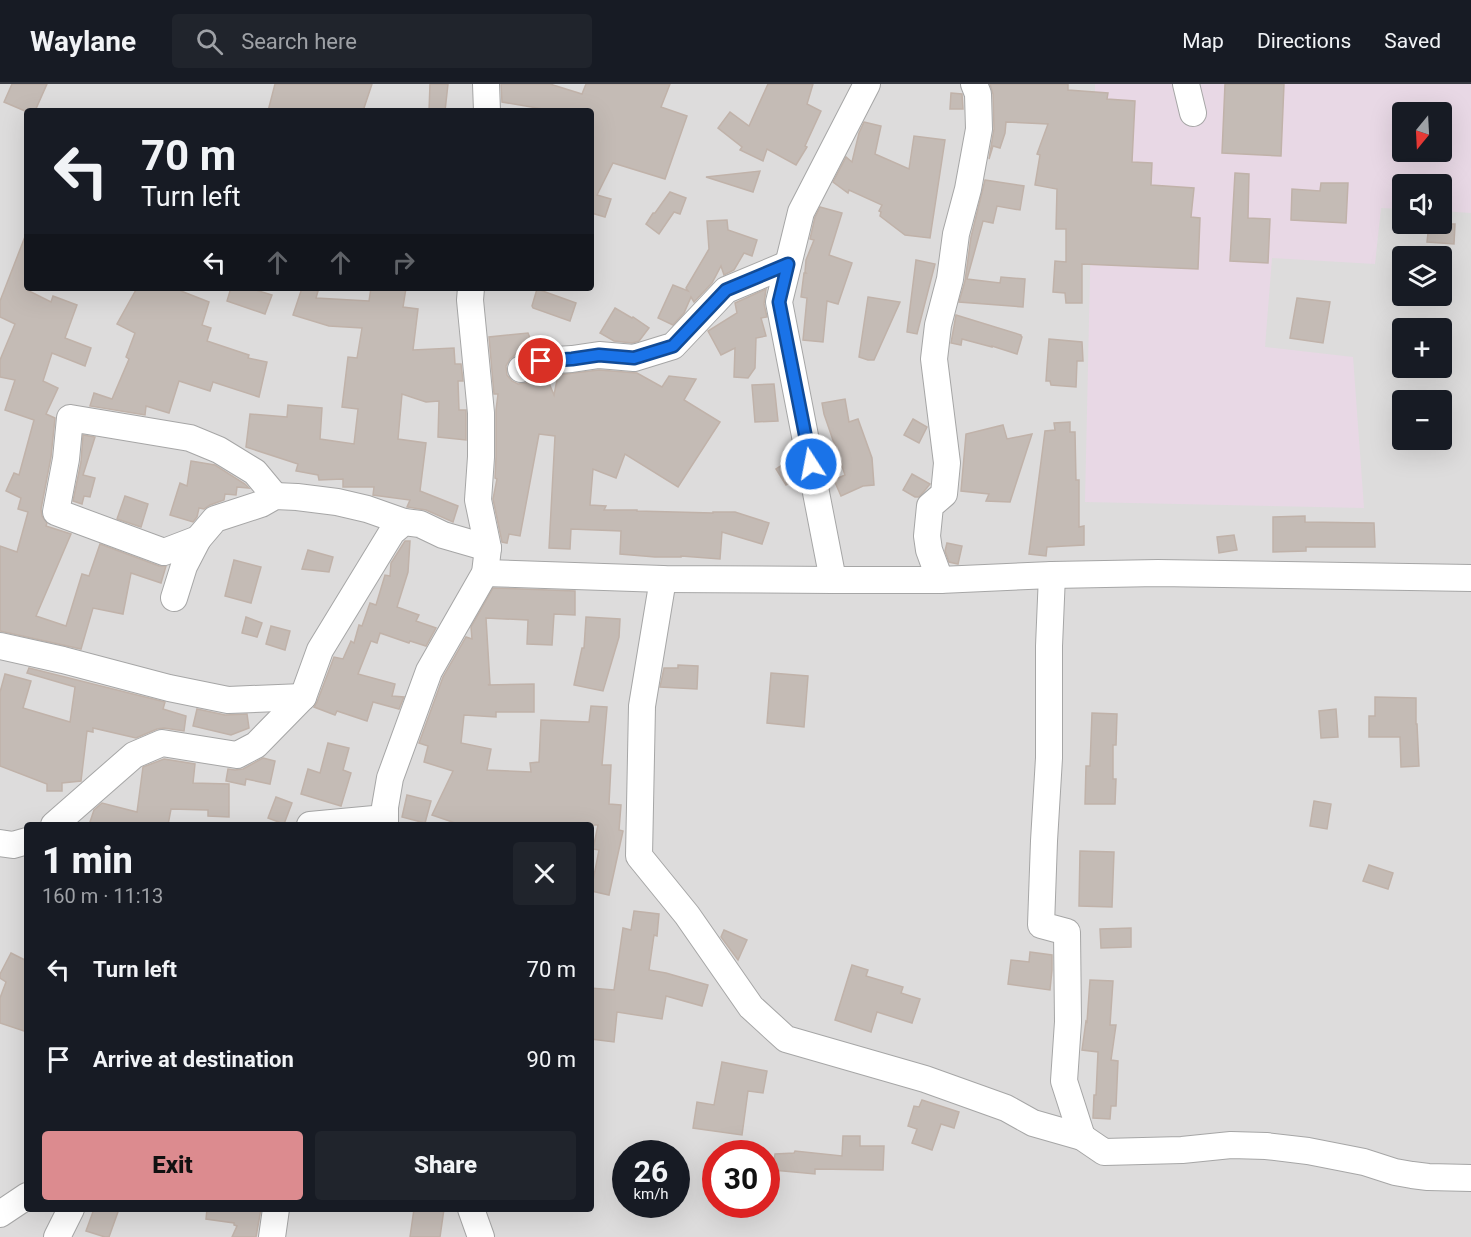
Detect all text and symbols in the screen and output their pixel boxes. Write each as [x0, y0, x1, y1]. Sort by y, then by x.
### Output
search box [172, 14, 592, 68]
text: Waylane [30, 25, 136, 58]
icon: search [193, 25, 226, 58]
text: Search here [241, 29, 357, 54]
text: Map [1182, 29, 1224, 53]
text: Directions [1257, 29, 1351, 53]
text: Saved [1384, 29, 1441, 53]
north arrow [1392, 102, 1452, 162]
map controls [1392, 102, 1452, 450]
text: 70 m [141, 131, 236, 180]
icon: left [42, 132, 120, 210]
button: sound [1392, 174, 1452, 234]
text: Turn left [141, 181, 241, 213]
icon: left [198, 246, 231, 279]
icon: ahead [261, 246, 294, 279]
icon: ahead [324, 246, 357, 279]
icon: right [387, 246, 420, 279]
button: layers [1392, 246, 1452, 306]
button: + [1392, 318, 1452, 378]
pin [515, 335, 566, 386]
icon: arrive [524, 344, 557, 377]
button: − [1392, 390, 1452, 450]
position arrow [779, 432, 843, 496]
text: 1 min [42, 840, 133, 882]
button: close [513, 842, 576, 905]
text: 160 m · 11:13 [42, 884, 163, 908]
icon: left [42, 953, 75, 986]
text: Turn left [93, 957, 177, 982]
text: 70 m [527, 957, 576, 982]
icon: arrive [42, 1043, 75, 1076]
text: Arrive at destination [93, 1047, 294, 1072]
text: 90 m [527, 1047, 576, 1072]
button: Exit [42, 1131, 303, 1200]
button: Share [315, 1131, 576, 1200]
speed limit sign: 30 [702, 1140, 780, 1218]
text: 26 [634, 1154, 668, 1189]
text: km/h [633, 1185, 669, 1203]

